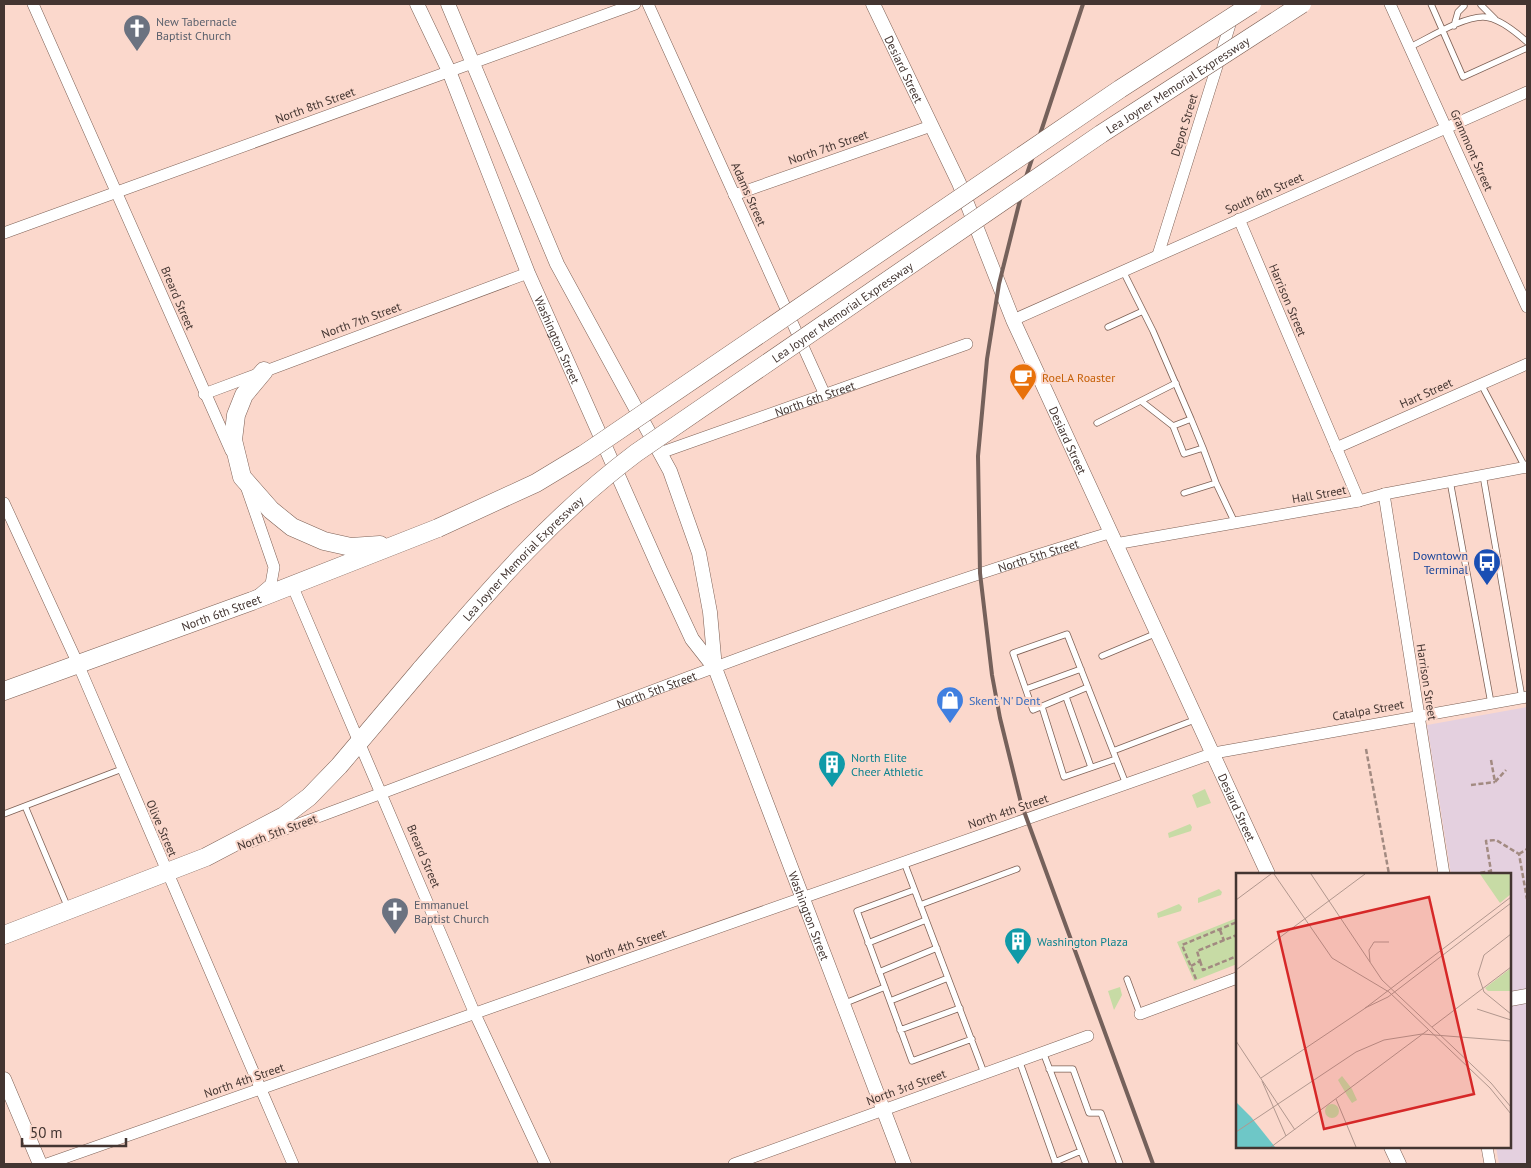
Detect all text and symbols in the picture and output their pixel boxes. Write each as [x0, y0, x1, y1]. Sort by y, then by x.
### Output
church icon: New Tabernacle Baptist Church [122, 13, 152, 52]
place label: New Tabernacle Baptist Church [156, 14, 237, 43]
street label: Lea Joyner Memorial Expressway [1103, 32, 1252, 136]
street label: Desiard Street [882, 33, 927, 105]
street label: North 8th Street [273, 84, 357, 126]
street label: Depot Street [1167, 92, 1201, 158]
street label: Grammont Street [1447, 107, 1497, 193]
street label: North 7th Street [786, 126, 870, 168]
street label: Adams Street [728, 160, 770, 228]
street label: South 6th Street [1223, 169, 1305, 217]
street label: Lea Joyner Memorial Expressway [769, 258, 916, 365]
street label: Harrison Street [1266, 261, 1310, 339]
street label: Breard Street [158, 264, 198, 332]
street label: Washington Street [532, 293, 584, 386]
street label: North 7th Street [319, 299, 403, 341]
cafe icon: RoeLA Roaster [1008, 362, 1038, 401]
place label: RoeLA Roaster [1042, 370, 1115, 385]
street label: Hart Street [1397, 375, 1455, 411]
street label: North 6th Street [772, 377, 857, 419]
street label: Desiard Street [1046, 404, 1090, 476]
street label: Hall Street [1291, 482, 1347, 506]
street label: Lea Joyner Memorial Expressway [459, 492, 586, 624]
street label: North 5th Street [996, 535, 1081, 575]
bus stop icon: Downtown Terminal [1472, 547, 1502, 586]
place label: Downtown Terminal [1413, 548, 1468, 577]
street label: North 6th Street [179, 591, 263, 634]
street label: Harrison Street [1414, 643, 1440, 721]
street label: North 5th Street [614, 667, 698, 711]
shop icon: Skent 'N' Dent [935, 685, 965, 724]
place label: Skent 'N' Dent [969, 693, 1040, 708]
street label: Catalpa Street [1331, 696, 1405, 724]
building icon: North Elite Cheer Athletic [817, 749, 847, 788]
place label: North Elite Cheer Athletic [851, 750, 924, 779]
street label: Desiard Street [1215, 771, 1259, 843]
street label: North 4th Street [966, 790, 1050, 832]
street label: Olive Street [143, 797, 181, 859]
street label: North 5th Street [235, 811, 319, 853]
street label: Breard Street [404, 822, 444, 890]
street label: Washington Street [786, 869, 833, 962]
inset map [1236, 873, 1511, 1148]
church icon: Emmanuel Baptist Church [380, 896, 410, 935]
place label: Emmanuel Baptist Church [414, 897, 489, 926]
street label: North 4th Street [584, 925, 668, 967]
building icon: Washington Plaza [1003, 926, 1033, 965]
place label: Washington Plaza [1037, 934, 1128, 949]
street label: North 4th Street [202, 1059, 286, 1101]
street label: North 3rd Street [864, 1066, 948, 1108]
scale bar [22, 1116, 126, 1148]
text: 50 m [30, 1123, 63, 1142]

